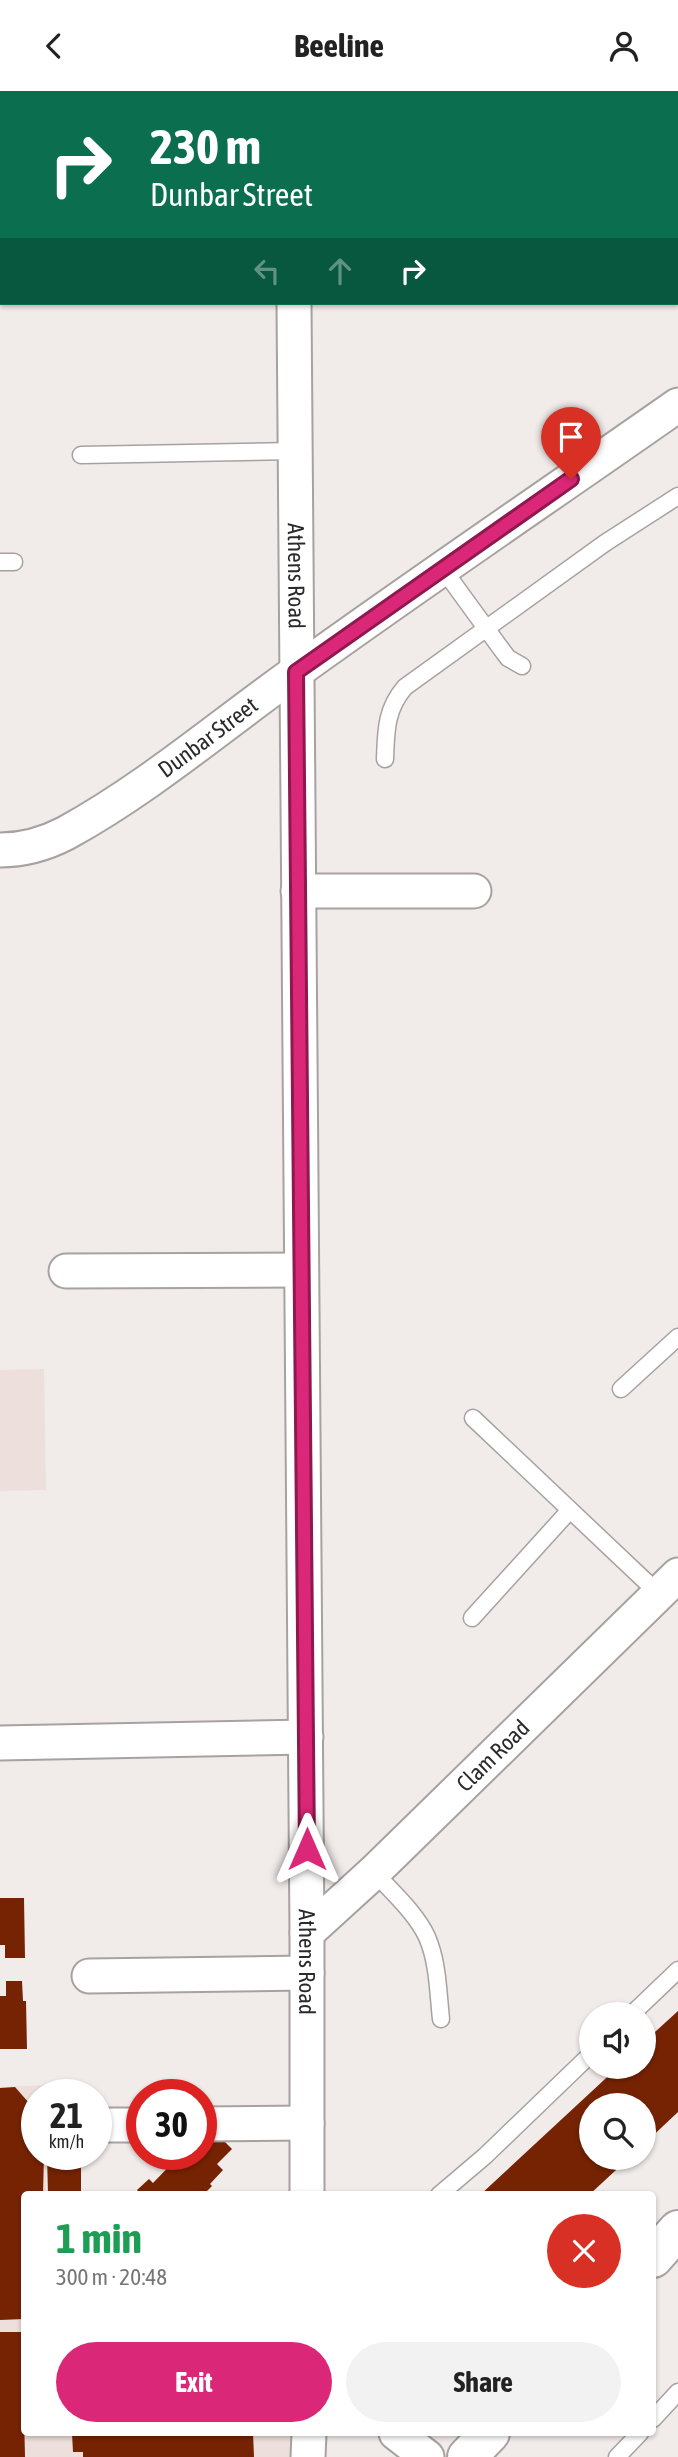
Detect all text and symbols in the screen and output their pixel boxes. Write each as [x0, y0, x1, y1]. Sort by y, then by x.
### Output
icon: back [35, 27, 73, 65]
text: Beeline [294, 27, 384, 64]
icon: person [605, 27, 643, 65]
text: 230 m [150, 118, 261, 174]
icon: right [35, 119, 126, 210]
text: Dunbar Street [150, 176, 313, 213]
icon: left [248, 252, 286, 290]
icon: ahead [321, 252, 359, 290]
icon: right [394, 252, 432, 290]
pin [541, 407, 601, 479]
icon: arrive [552, 418, 590, 456]
street label: Athens Road [283, 523, 310, 629]
street label: Dunbar Street [153, 692, 263, 783]
street label: Clam Road [451, 1715, 535, 1797]
position arrow [270, 1812, 344, 1886]
street label: Athens Road [294, 1909, 320, 2015]
map controls [579, 2002, 656, 2170]
button: sound [579, 2002, 656, 2079]
speed limit sign: 30 [126, 2079, 217, 2170]
button: search [579, 2093, 656, 2170]
text: 21 [50, 2095, 83, 2135]
text: km/h [49, 2131, 84, 2152]
text: 1 min [56, 2214, 142, 2262]
button: close [547, 2214, 621, 2288]
text: 300 m · 20:48 [56, 2264, 167, 2290]
button: Exit [56, 2342, 332, 2422]
button: Share [346, 2342, 621, 2422]

